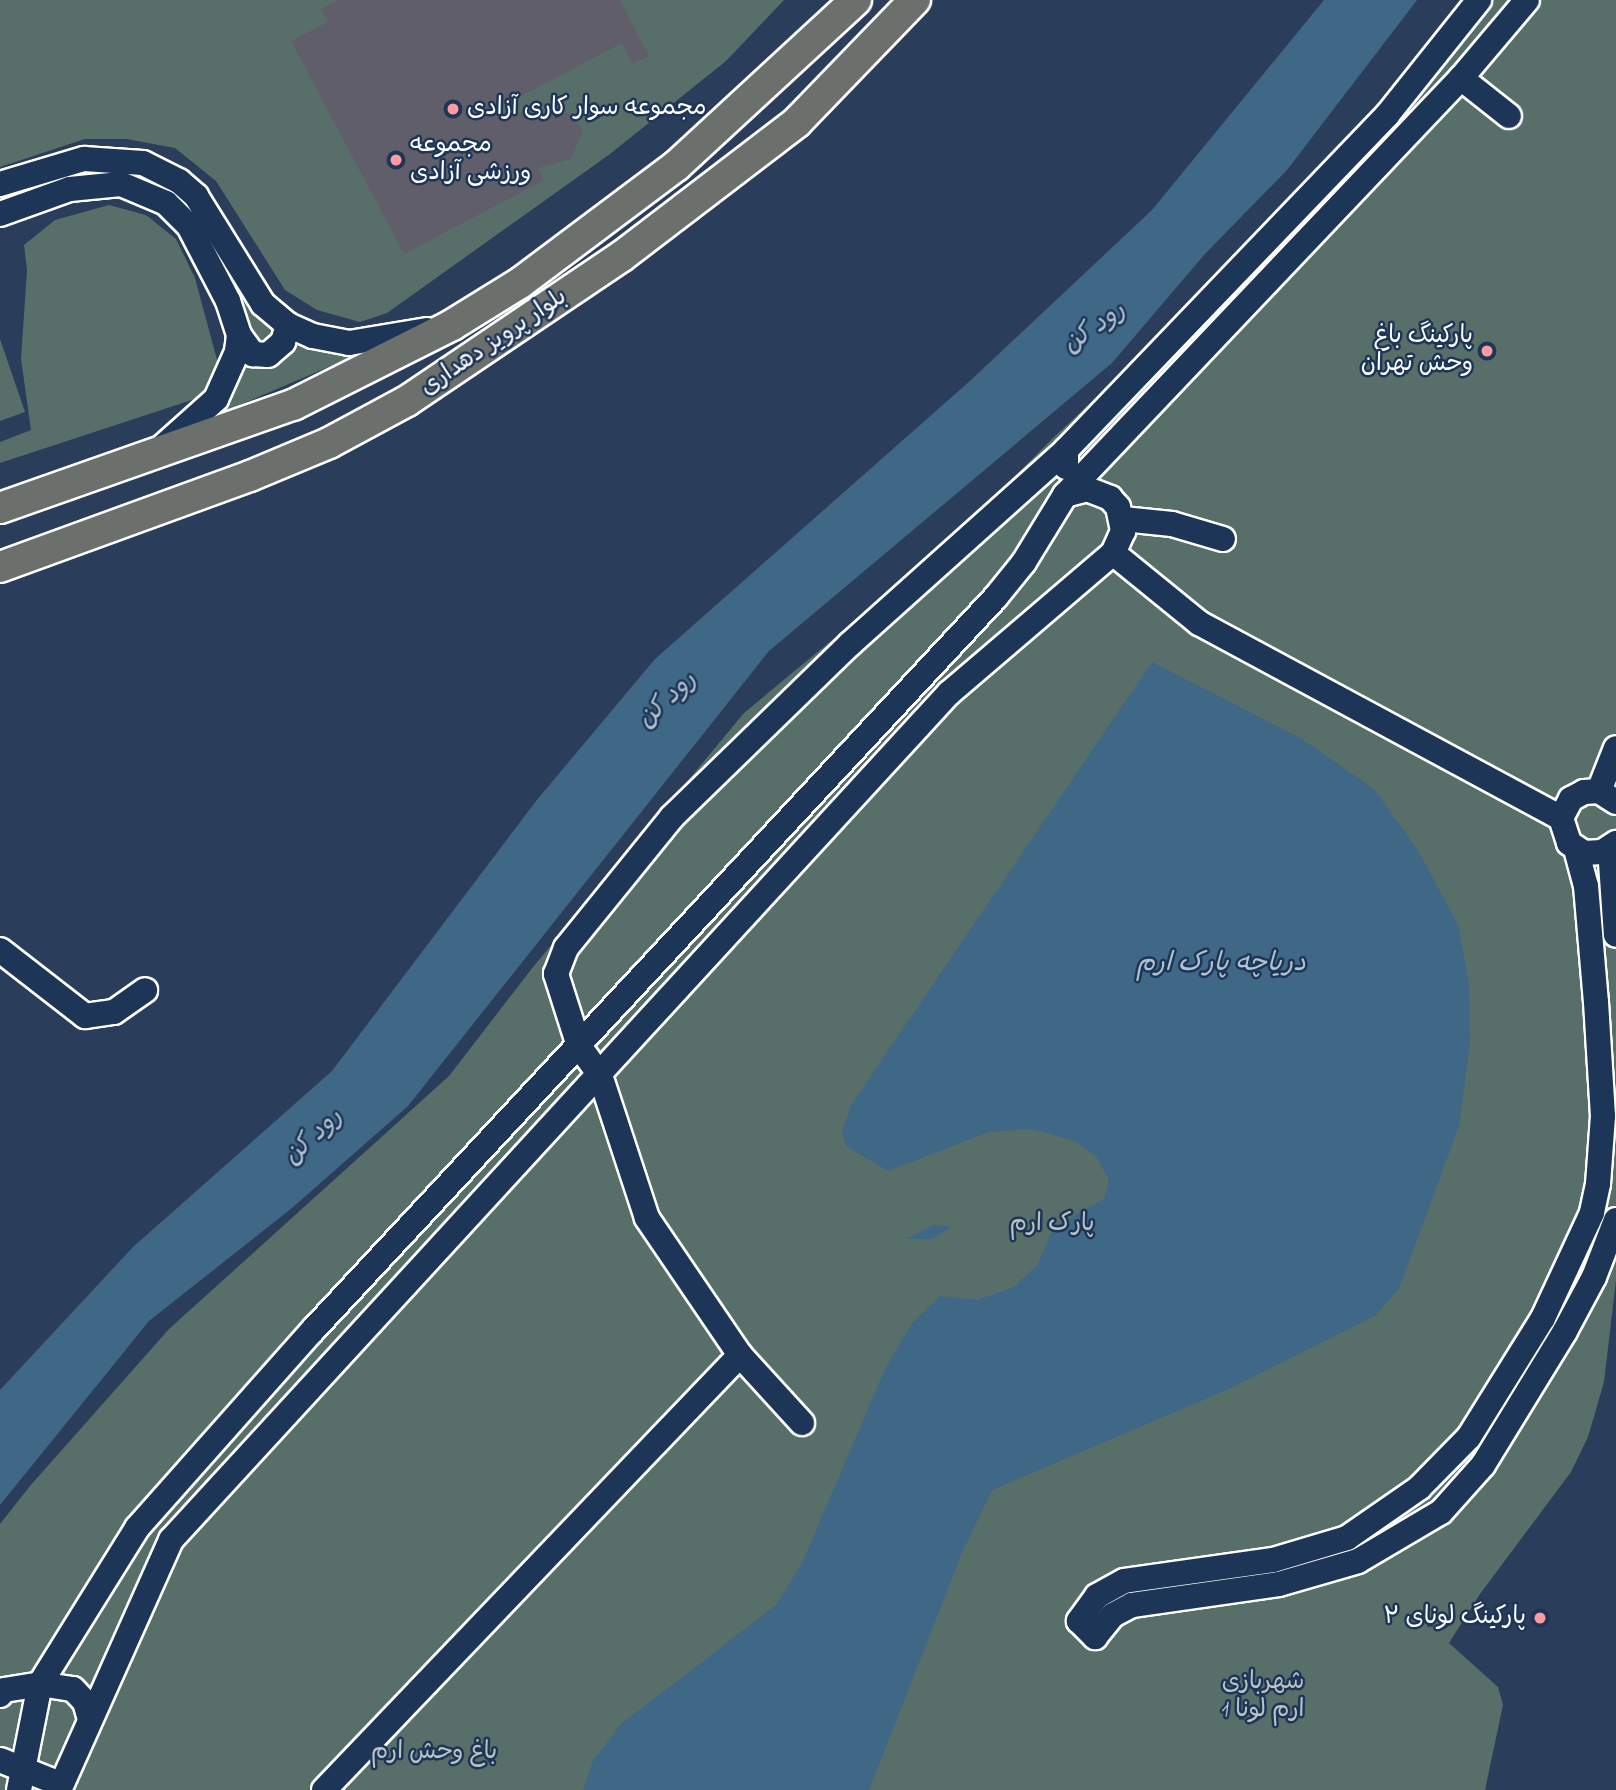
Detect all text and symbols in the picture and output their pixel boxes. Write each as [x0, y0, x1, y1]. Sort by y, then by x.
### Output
place label: مجموعه سوار کاری آزادی [467, 95, 706, 123]
marker: مجموعه سوار کاری آزادی [445, 101, 461, 117]
place label: مجموعه ورزشی آزادی [410, 132, 531, 188]
marker: مجموعه ورزشی آزادی [388, 152, 404, 168]
street label: بلوار پرویز دهداری [415, 283, 573, 403]
water label: رود کن [1058, 296, 1132, 362]
place label: پارکینگ باغ وحش تهران [1361, 323, 1473, 379]
marker: پارکینگ باغ وحش تهران [1479, 343, 1495, 359]
water label: رود کن [632, 666, 704, 736]
water label: دریاچه پارک ارم [1136, 949, 1306, 981]
water label: رود کن [278, 1103, 350, 1173]
park label: پارک ارم [1009, 1211, 1095, 1239]
place label: پارکینگ لونای ۲ [1383, 1604, 1526, 1632]
marker: پارکینگ لونای ۲ [1532, 1610, 1548, 1626]
park label: شهربازی ارم لونا 1 [1222, 1669, 1304, 1725]
park label: باغ وحش ارم [371, 1739, 497, 1767]

